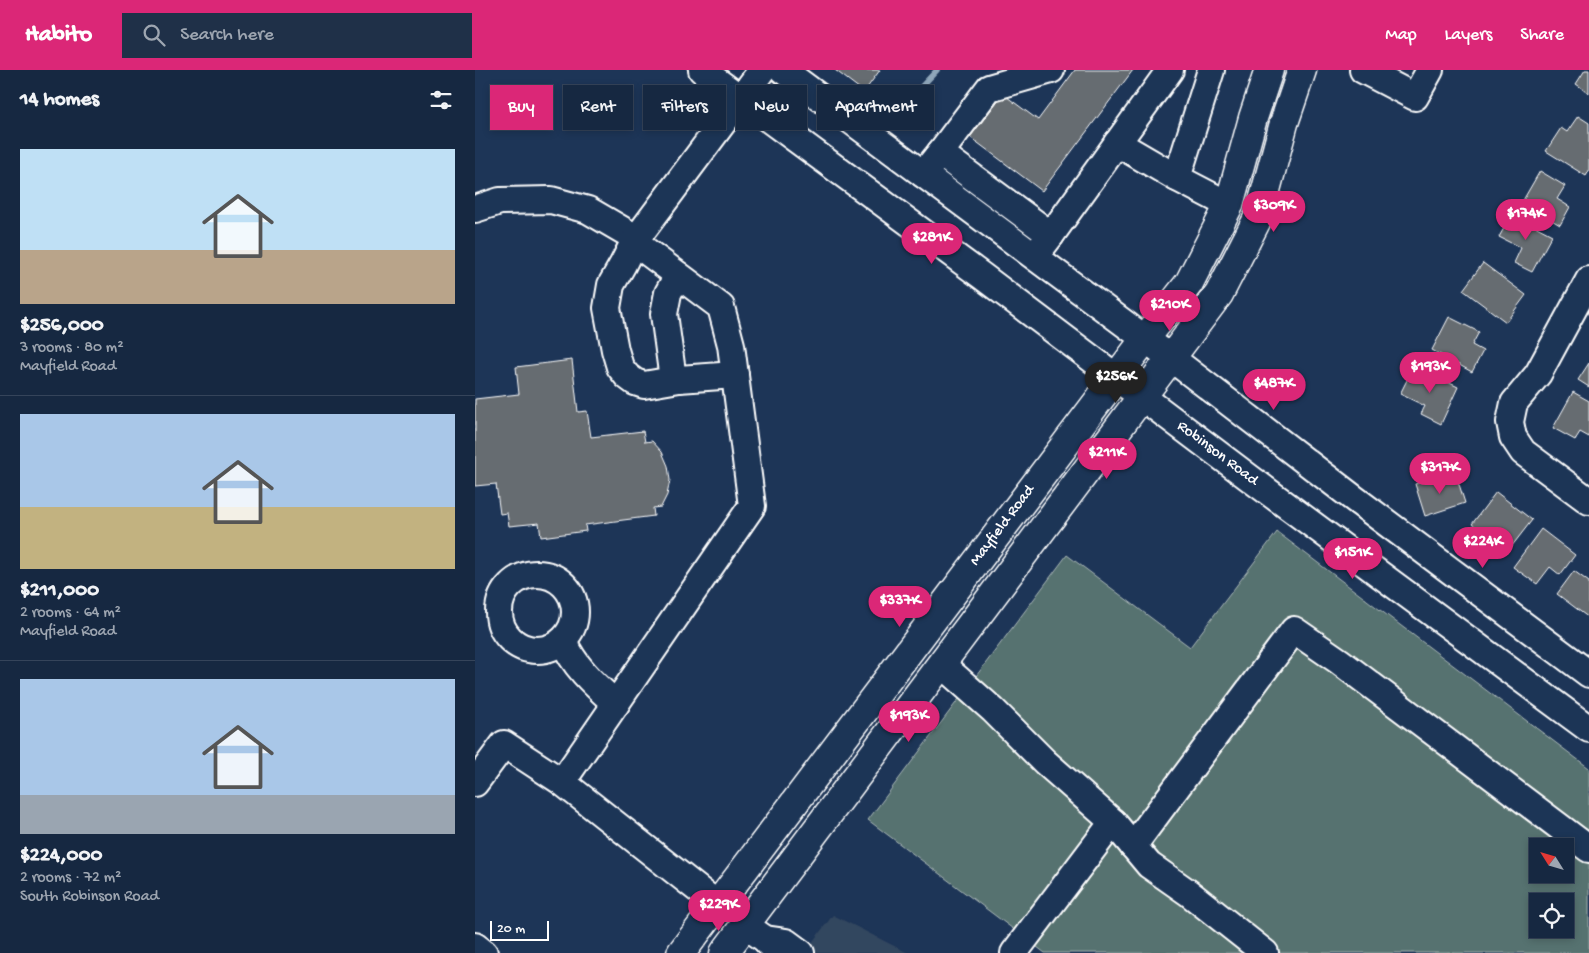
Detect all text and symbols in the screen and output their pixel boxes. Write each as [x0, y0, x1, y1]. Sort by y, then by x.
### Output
search box [122, 13, 472, 58]
text: Habito [25, 21, 92, 50]
icon: search [140, 21, 168, 49]
text: Search here [180, 24, 274, 47]
text: Map [1385, 25, 1417, 46]
text: Layers [1445, 25, 1492, 46]
text: Share [1520, 25, 1564, 46]
chip: Buy [490, 85, 553, 130]
chip: Rent [563, 85, 633, 130]
chip: Filters [643, 85, 726, 130]
chip: New [736, 85, 807, 130]
chip: Apartment [817, 85, 934, 130]
icon: filters [427, 86, 455, 114]
text: 14 homes [20, 88, 99, 113]
icon: home [193, 181, 283, 271]
pin: $309K [1239, 190, 1309, 233]
text: $309K [1253, 197, 1295, 216]
pin: $174K [1491, 198, 1561, 241]
text: $174K [1507, 205, 1545, 224]
pin: $281K [897, 222, 967, 265]
text: $281K [912, 229, 952, 248]
pin: $210K [1135, 290, 1205, 332]
text: $210K [1150, 296, 1190, 315]
text: $256,000 [20, 314, 104, 339]
text: 3 rooms · 80 m² [20, 339, 124, 358]
pin: $193K [1395, 352, 1465, 394]
text: Mayfield Road [20, 358, 116, 377]
text: $193K [1411, 358, 1449, 377]
pin: $256K [1081, 362, 1151, 404]
text: $256K [1096, 368, 1136, 387]
pin: $487K [1239, 368, 1309, 411]
text: $487K [1254, 375, 1294, 394]
street label: Robinson Road [1173, 417, 1263, 492]
pin: $211K [1072, 438, 1142, 480]
text: $211K [1089, 444, 1125, 463]
icon: home [193, 447, 283, 537]
pin: $317K [1405, 452, 1475, 495]
text: $317K [1420, 459, 1460, 478]
street label: Mayfield Road [966, 481, 1040, 570]
pin: $224K [1448, 526, 1518, 569]
text: $224K [1463, 533, 1503, 552]
pin: $151K [1318, 538, 1388, 580]
text: $151K [1334, 544, 1372, 563]
text: $211,000 [20, 579, 99, 604]
pin: $337K [865, 586, 935, 628]
text: $337K [880, 592, 920, 611]
text: 2 rooms · 64 m² [20, 604, 121, 623]
text: Mayfield Road [20, 623, 116, 642]
pin: $193K [874, 700, 944, 743]
text: $193K [890, 707, 928, 726]
icon: home [193, 712, 283, 802]
north arrow [1529, 838, 1574, 882]
map controls [1529, 838, 1574, 938]
text: $224,000 [20, 844, 102, 869]
text: 2 rooms · 72 m² [20, 869, 121, 888]
text: South Robinson Road [20, 888, 159, 907]
pin: $229K [684, 890, 754, 932]
button: locate [1529, 893, 1574, 938]
text: $229K [699, 896, 739, 915]
scale bar [490, 918, 549, 941]
text: 20 m [497, 921, 525, 938]

